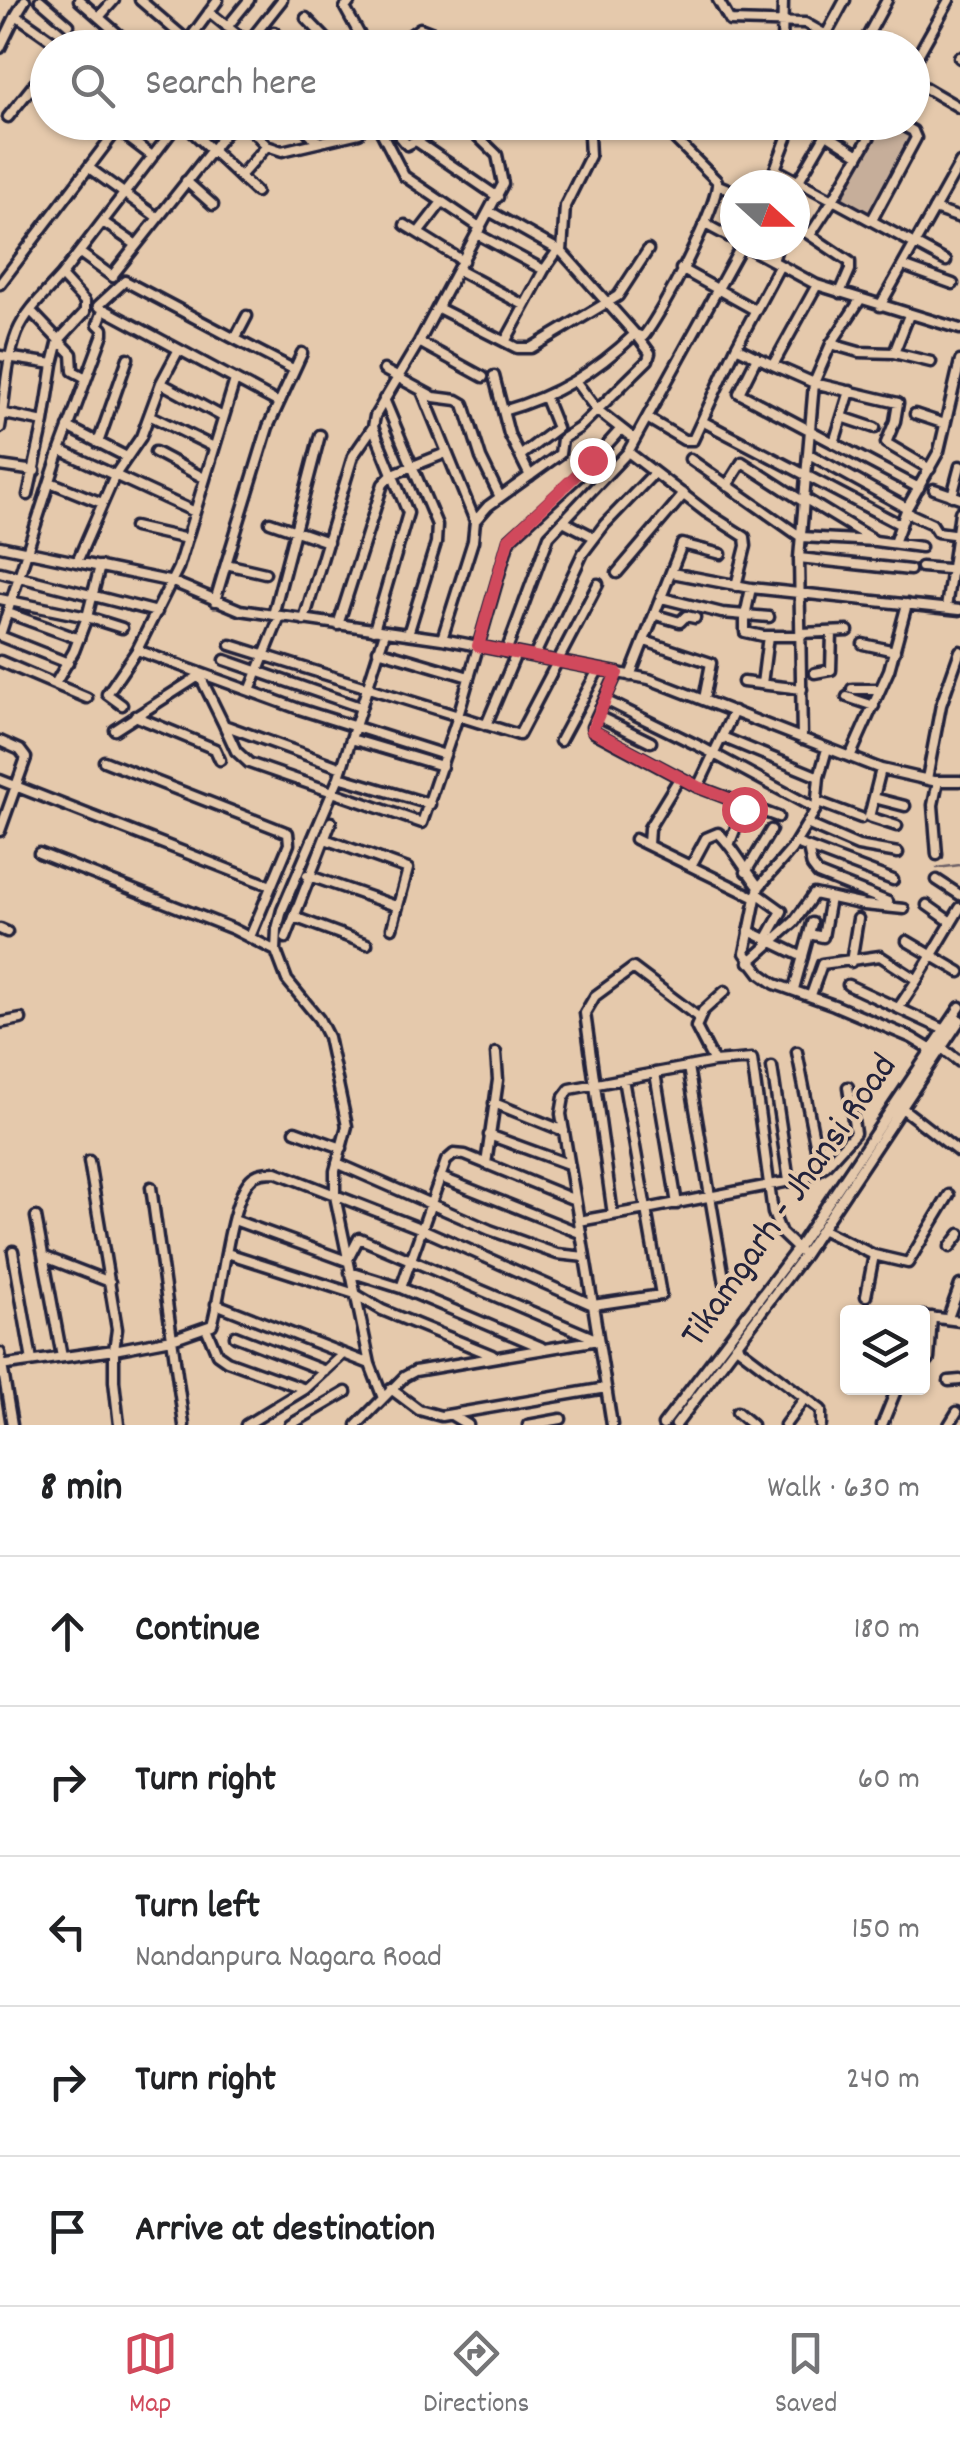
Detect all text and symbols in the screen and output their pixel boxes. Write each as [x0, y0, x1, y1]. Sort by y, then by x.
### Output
search box [30, 30, 930, 140]
icon: search [65, 58, 120, 113]
text: Search here [145, 58, 317, 113]
north arrow [720, 170, 810, 260]
route end [570, 438, 616, 484]
route start [722, 787, 768, 833]
street label: Tikamgarh - Jhansi Road [669, 1044, 913, 1360]
map controls [840, 1305, 930, 1395]
button: layers [840, 1305, 930, 1395]
text: 8 min [40, 1460, 122, 1520]
text: Walk · 630 m [767, 1467, 920, 1513]
icon: ahead [40, 1604, 95, 1659]
text: Continue [135, 1604, 260, 1659]
text: 180 m [853, 1608, 920, 1654]
icon: right [40, 1754, 95, 1809]
text: Turn right [135, 1754, 276, 1809]
text: 60 m [858, 1758, 920, 1804]
text: Turn left [135, 1881, 260, 1936]
icon: left [40, 1904, 95, 1959]
text: 150 m [851, 1908, 920, 1954]
text: Nandanpura Nagara Road [135, 1936, 442, 1982]
icon: right [40, 2054, 95, 2109]
text: Turn right [135, 2054, 276, 2109]
text: 240 m [846, 2058, 920, 2104]
icon: arrive [40, 2204, 95, 2259]
text: Arrive at destination [135, 2204, 435, 2259]
tab: Map [123, 2326, 178, 2426]
tab: Directions [423, 2326, 529, 2426]
tab: Saved [775, 2326, 837, 2426]

